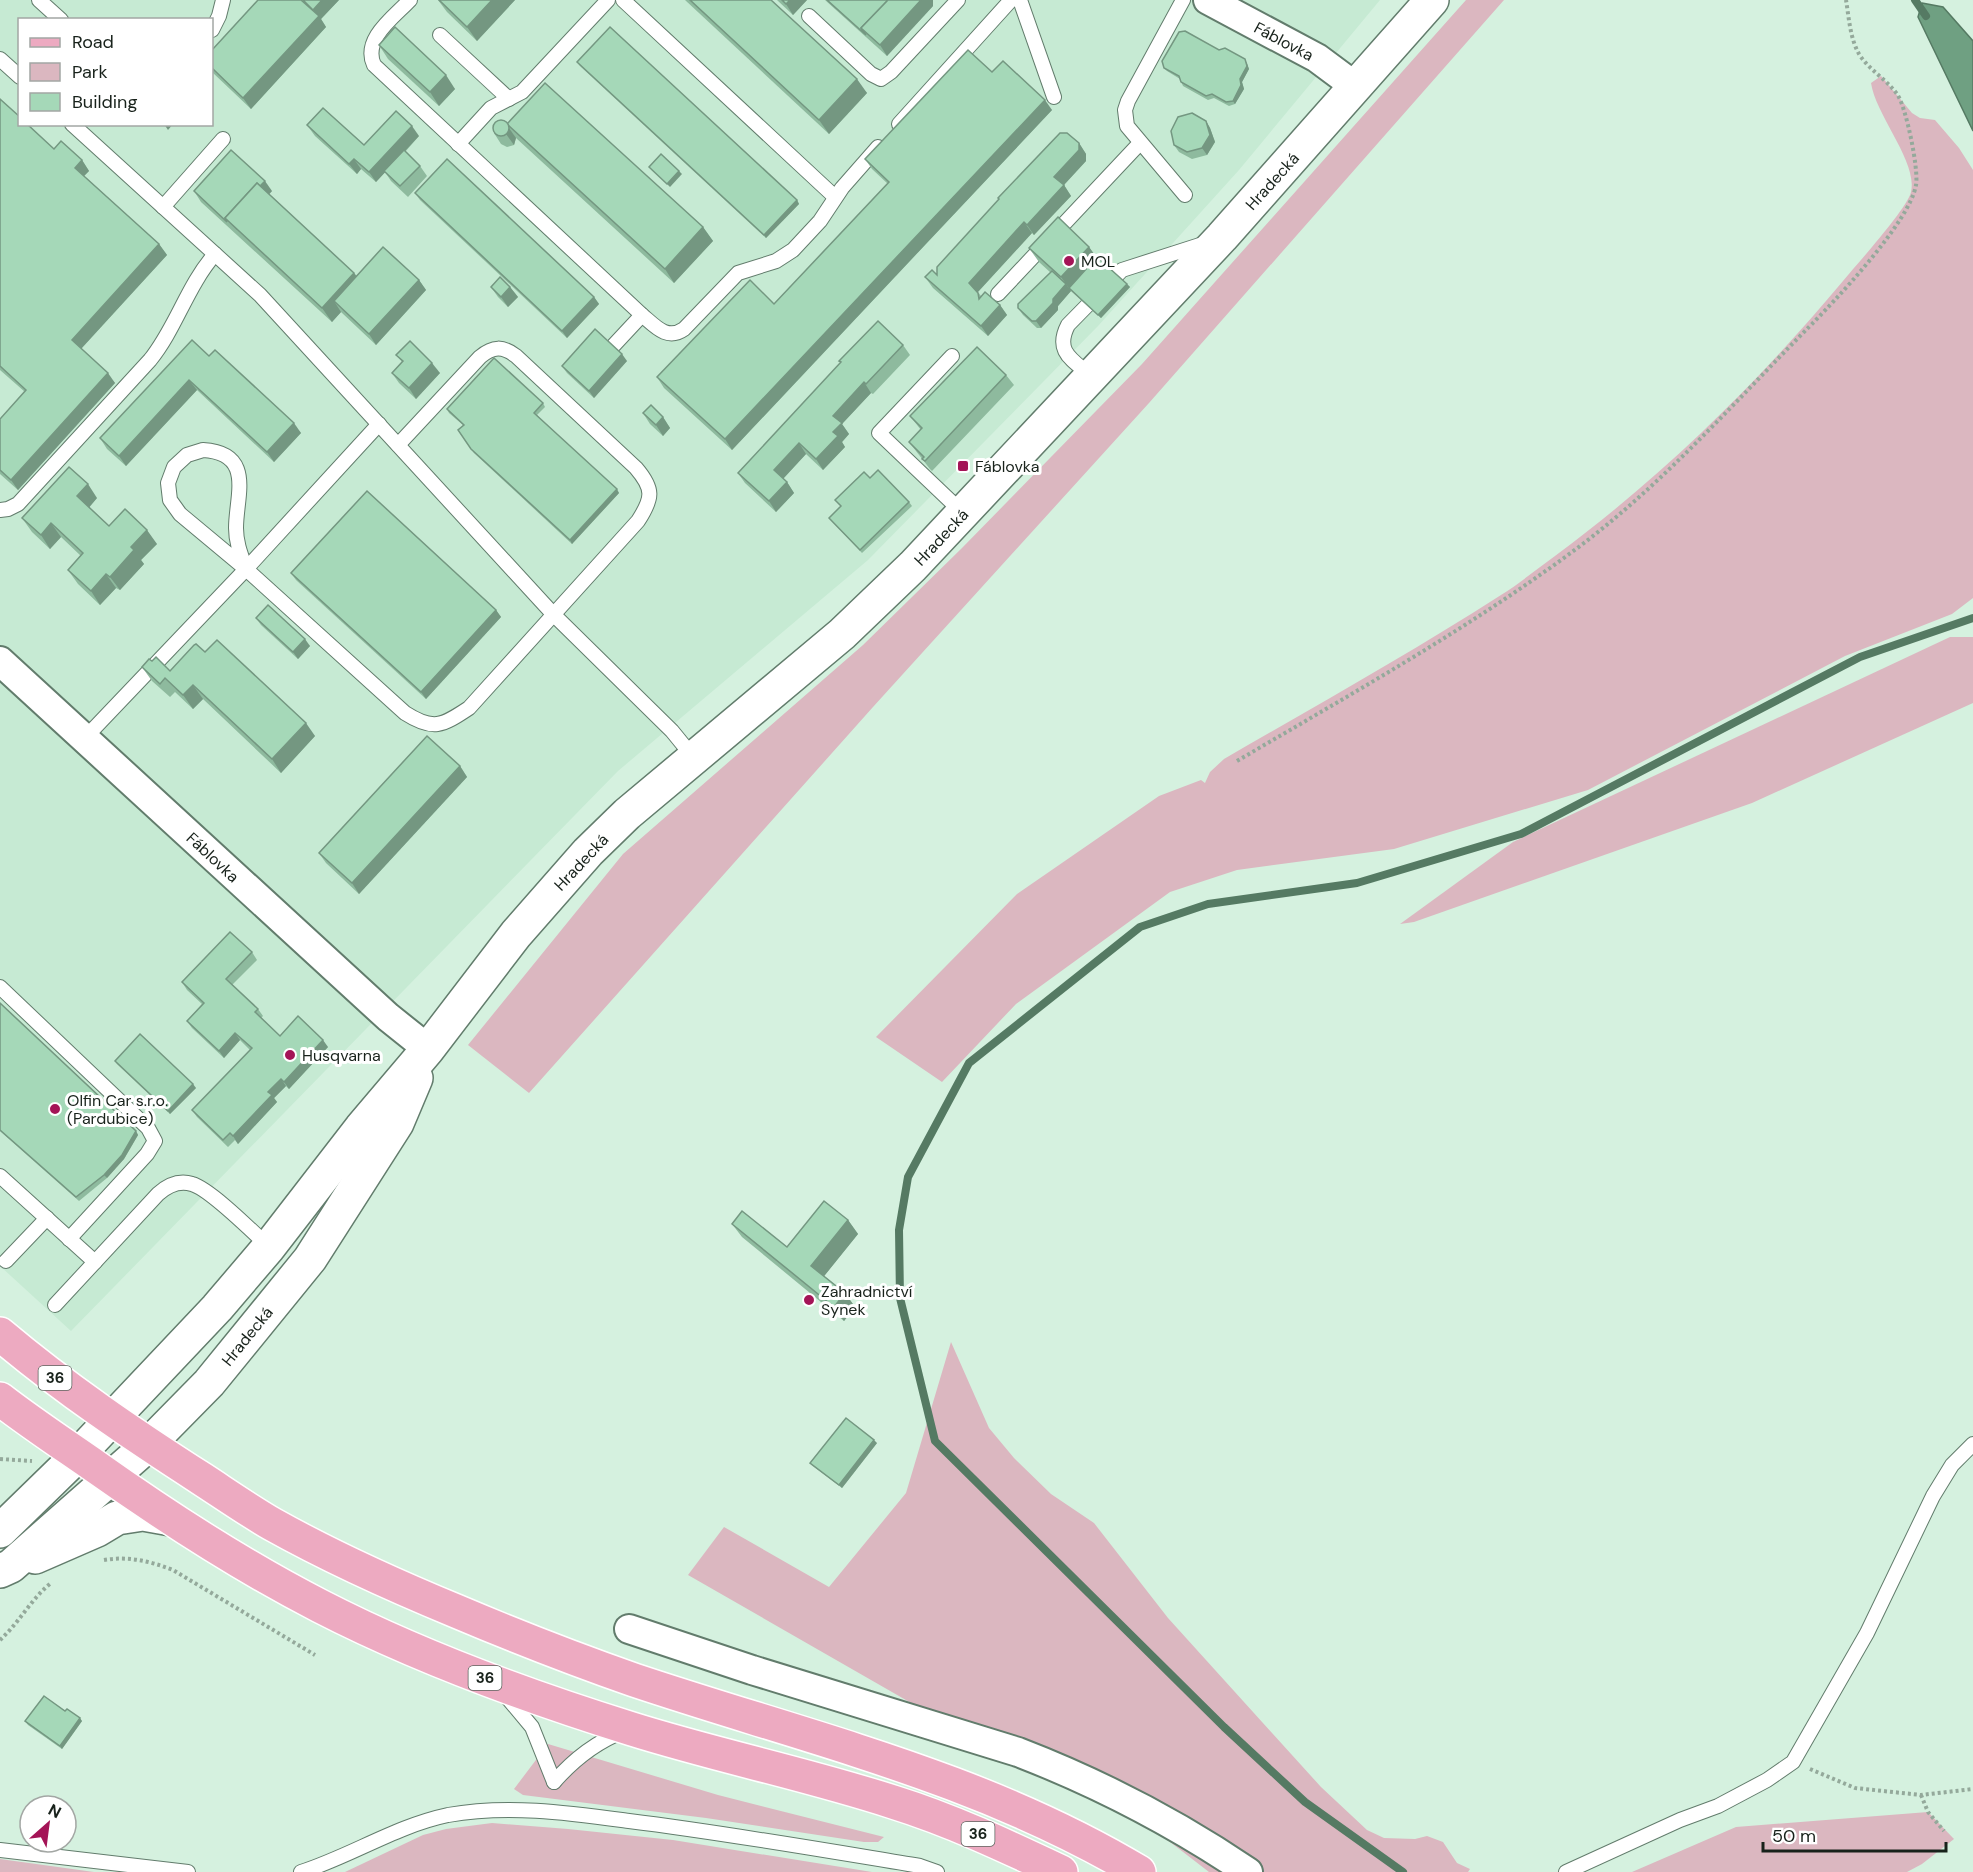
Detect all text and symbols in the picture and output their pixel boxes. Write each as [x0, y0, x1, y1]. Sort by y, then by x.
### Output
street label: Fáblovka [1250, 17, 1317, 66]
legend [18, 18, 213, 126]
text: Road [72, 30, 114, 54]
text: Park [72, 60, 108, 84]
text: Building [72, 90, 137, 114]
street label: Hradecká [1241, 148, 1304, 215]
place label: MOL [1081, 251, 1115, 272]
marker: MOL [1062, 254, 1076, 268]
place label: Fáblovka [975, 456, 1040, 477]
marker: Fáblovka [956, 459, 970, 473]
street label: Hradecká [910, 504, 973, 570]
street label: Fáblovka [182, 828, 243, 887]
street label: Hradecká [550, 829, 613, 895]
place label: Husqvarna [302, 1045, 381, 1066]
marker: Husqvarna [283, 1048, 297, 1062]
place label: Olfin Car s.r.o. (Pardubice) [67, 1090, 168, 1129]
marker: Olfin Car s.r.o. (Pardubice) [48, 1102, 62, 1116]
place label: Zahradnictví Synek [821, 1281, 913, 1320]
marker: Zahradnictví Synek [802, 1293, 816, 1307]
street label: Hradecká [217, 1302, 278, 1370]
road number: 36 [38, 1366, 72, 1390]
road number: 36 [468, 1666, 502, 1690]
north arrow [18, 1794, 78, 1854]
text: N [45, 1799, 65, 1823]
scale bar [1763, 1815, 1946, 1853]
road number: 36 [962, 1822, 994, 1846]
text: 50 m [1772, 1824, 1816, 1848]

